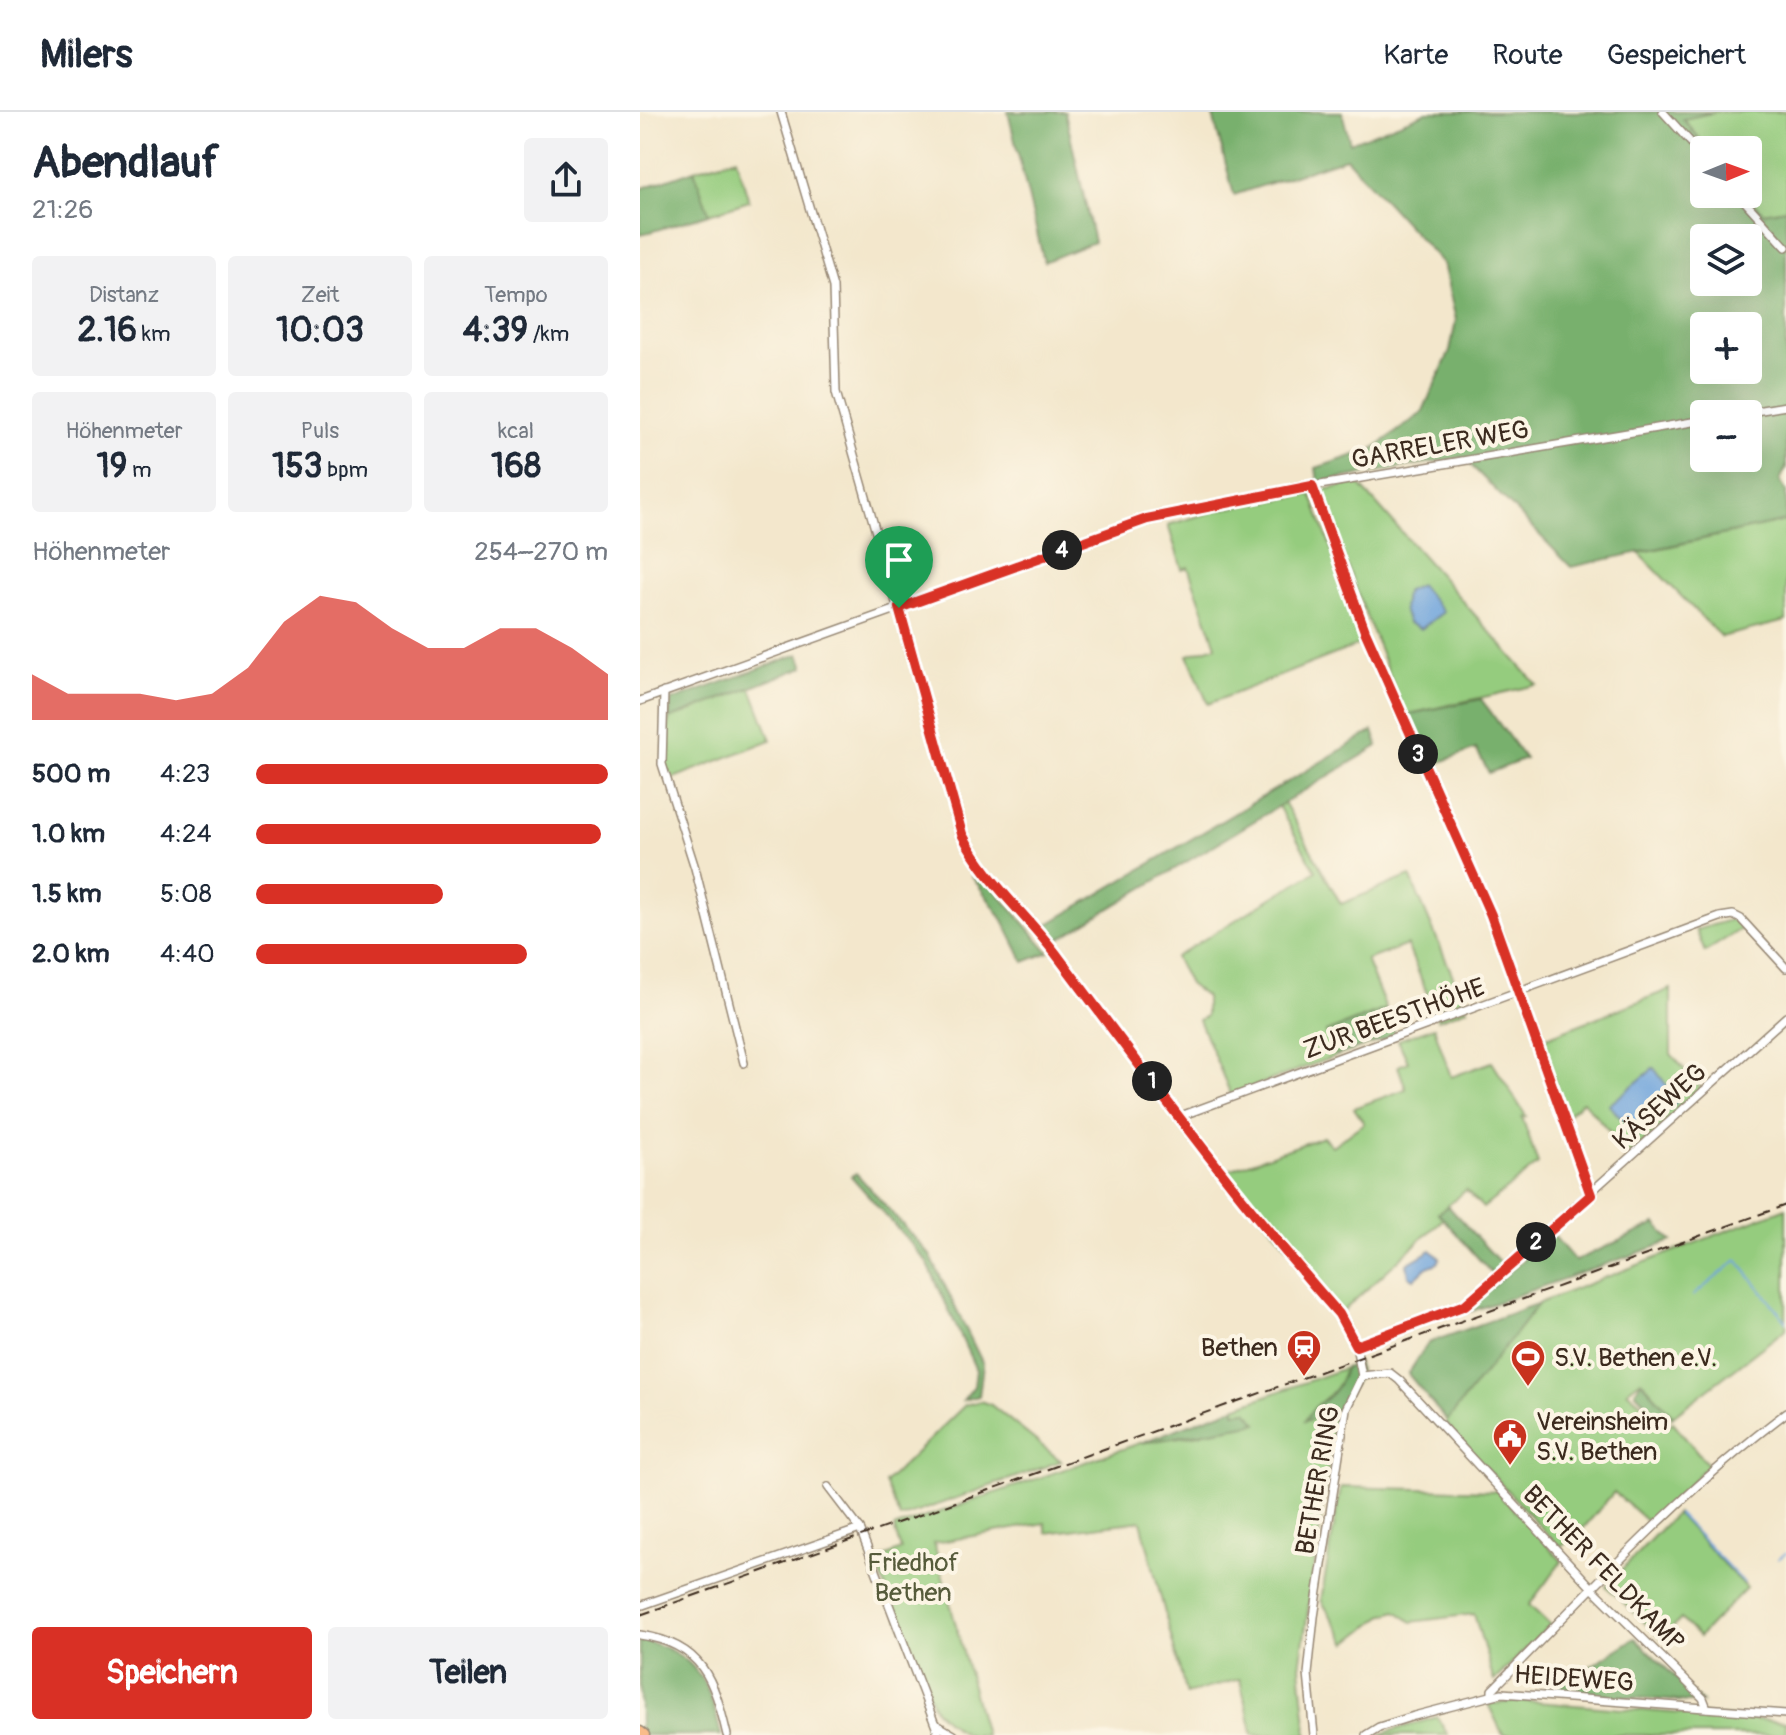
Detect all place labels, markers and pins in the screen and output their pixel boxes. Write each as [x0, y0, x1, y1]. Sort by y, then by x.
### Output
pin [865, 526, 933, 608]
pin: 4 [1042, 530, 1082, 570]
pin: 3 [1398, 734, 1438, 774]
pin: 1 [1132, 1061, 1172, 1101]
pin: 2 [1516, 1222, 1556, 1262]
station icon: Bethen [1285, 1328, 1323, 1378]
place label: Bethen [1201, 1332, 1278, 1364]
sports icon: S.V. Bethen e.V. [1509, 1338, 1547, 1388]
place label: S.V. Bethen e.V. [1554, 1342, 1717, 1374]
place label: Vereinsheim S.V. Bethen [1536, 1406, 1668, 1468]
public building icon: Vereinsheim S.V. Bethen [1491, 1417, 1529, 1467]

